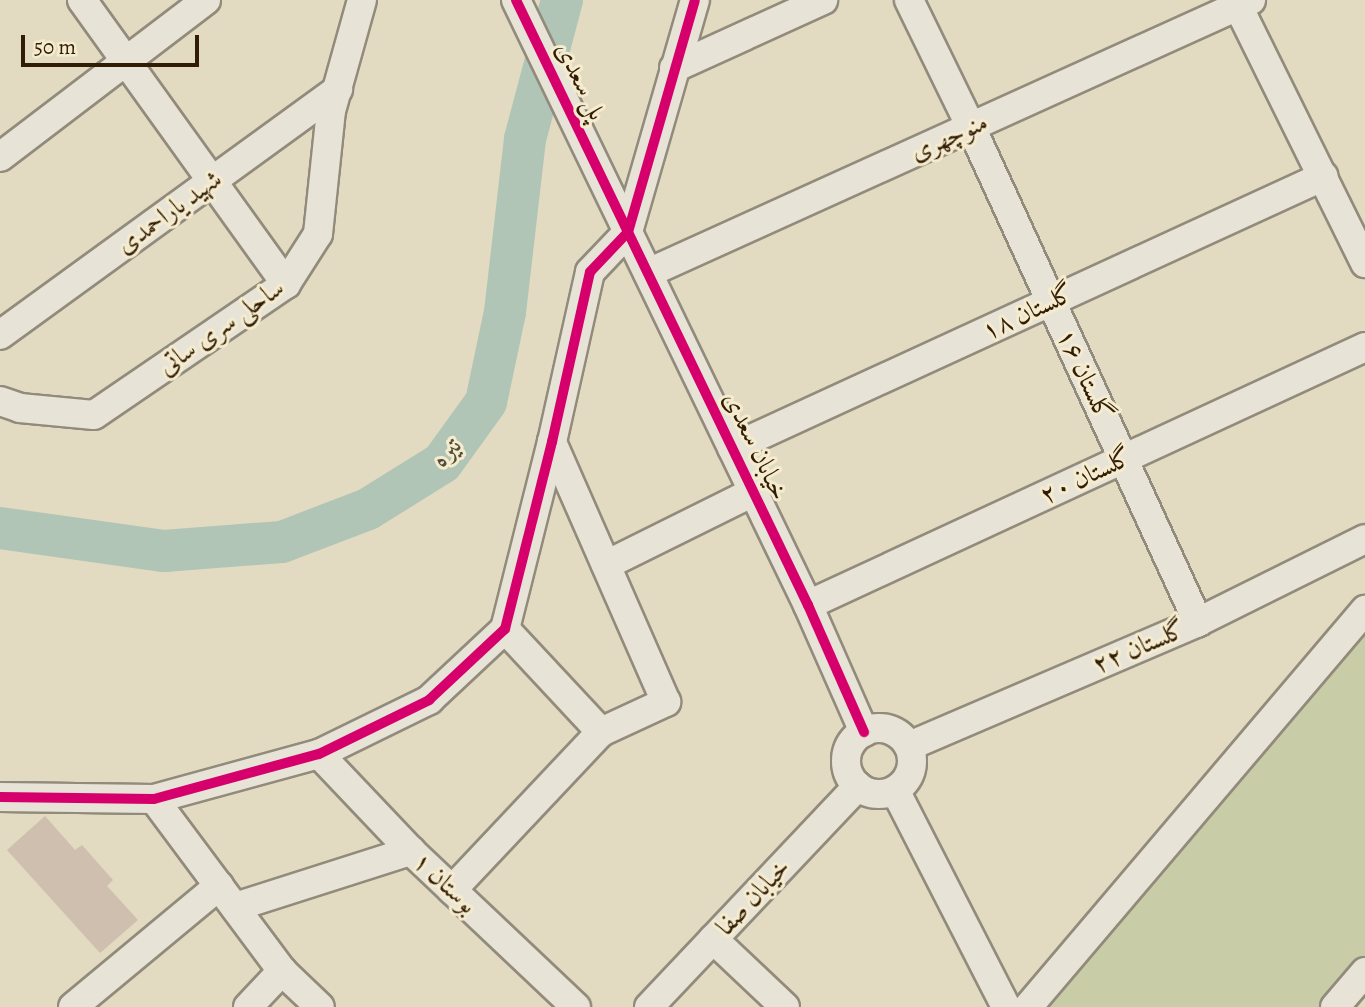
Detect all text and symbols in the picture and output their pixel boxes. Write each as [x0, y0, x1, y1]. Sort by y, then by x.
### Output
scale bar [24, 21, 203, 65]
text: 50 m [34, 33, 76, 61]
street label: پل سعدی [549, 37, 613, 125]
street label: منوچهری [905, 106, 993, 168]
street label: شهید یاراحمدی [110, 163, 228, 261]
street label: ساحلی سری ساتی [152, 272, 290, 382]
street label: گلستان ۱۸ [977, 277, 1079, 347]
street label: گلستان ۱۶ [1050, 324, 1120, 426]
street label: خیابان سعدی [716, 387, 796, 505]
water label: تيره [423, 428, 469, 474]
street label: گلستان ۲۰ [1035, 441, 1137, 511]
street label: گلستان ۲۲ [1088, 614, 1190, 680]
street label: بوستان ۱ [406, 846, 484, 920]
street label: خیابان صفا [709, 852, 797, 942]

